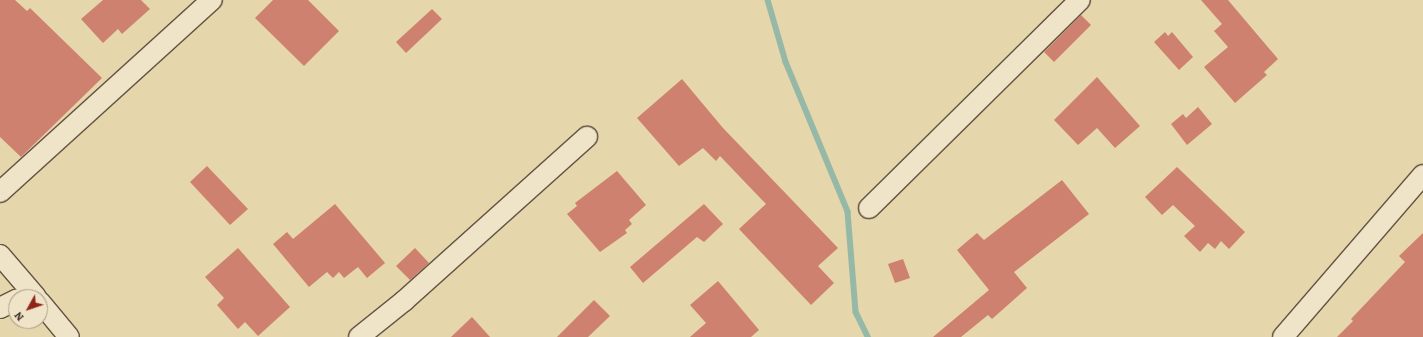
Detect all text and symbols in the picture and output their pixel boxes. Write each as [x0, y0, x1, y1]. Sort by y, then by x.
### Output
north arrow [8, 289, 48, 329]
text: N [11, 309, 28, 324]

